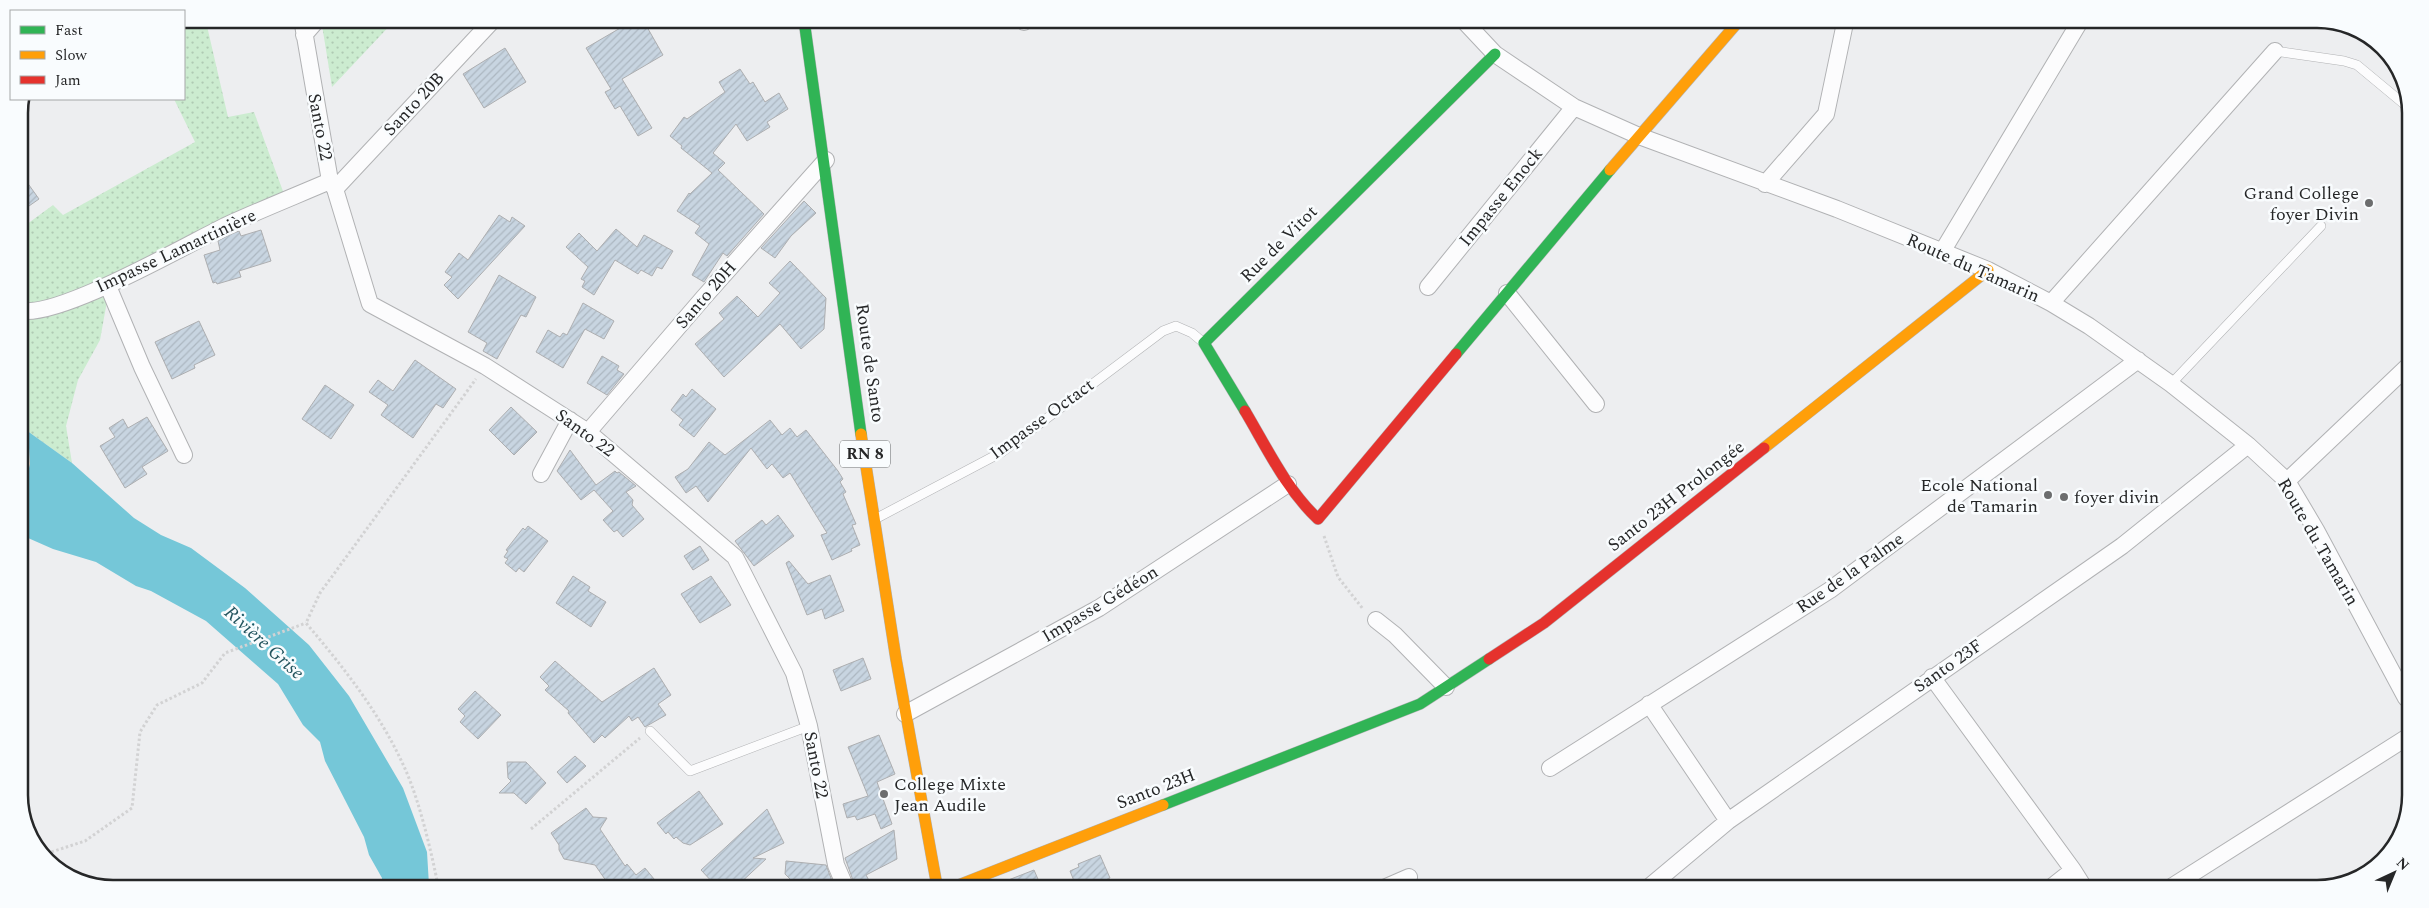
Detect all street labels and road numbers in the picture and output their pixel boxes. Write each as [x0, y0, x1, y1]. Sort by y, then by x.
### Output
street label: Santo 20B [377, 66, 451, 142]
street label: Santo 22 [300, 91, 340, 163]
street label: Impasse Enock [1452, 142, 1550, 252]
street label: Rue de Vitot [1234, 199, 1324, 289]
street label: Impasse Lamartinière [91, 202, 261, 300]
street label: Route du Tamarin [1902, 226, 2044, 310]
street label: Santo 20H [669, 255, 743, 335]
street label: Route de Santo [848, 302, 892, 424]
street label: Impasse Octact [984, 372, 1100, 466]
street label: Santo 22 [550, 402, 620, 464]
street label: Santo 23H Prolongée [1602, 434, 1750, 558]
road number: RN 8 [840, 440, 890, 468]
street label: Route du Tamarin [2270, 473, 2366, 611]
street label: Rue de la Palme [1790, 526, 1910, 620]
street label: Impasse Gédéon [1037, 559, 1163, 649]
street label: Santo 23F [1908, 632, 1988, 700]
street label: Santo 22 [796, 729, 836, 801]
street label: Santo 23H [1113, 762, 1199, 816]

